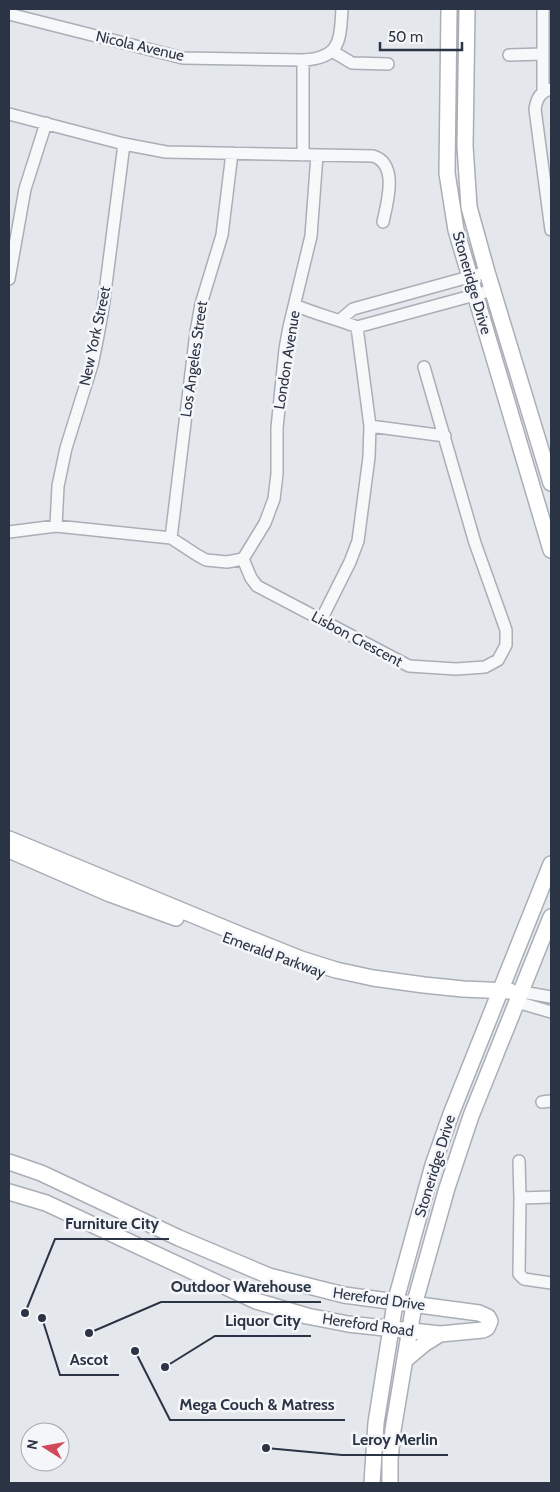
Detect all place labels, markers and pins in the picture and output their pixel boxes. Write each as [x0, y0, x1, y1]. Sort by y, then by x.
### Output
callout: Furniture City [55, 1208, 169, 1239]
callout: Outdoor Warehouse [161, 1271, 321, 1302]
callout: Liquor City [215, 1305, 311, 1336]
callout: Ascot [60, 1344, 119, 1375]
callout: Mega Couch & Matress [170, 1389, 345, 1420]
callout: Leroy Merlin [342, 1424, 448, 1455]

